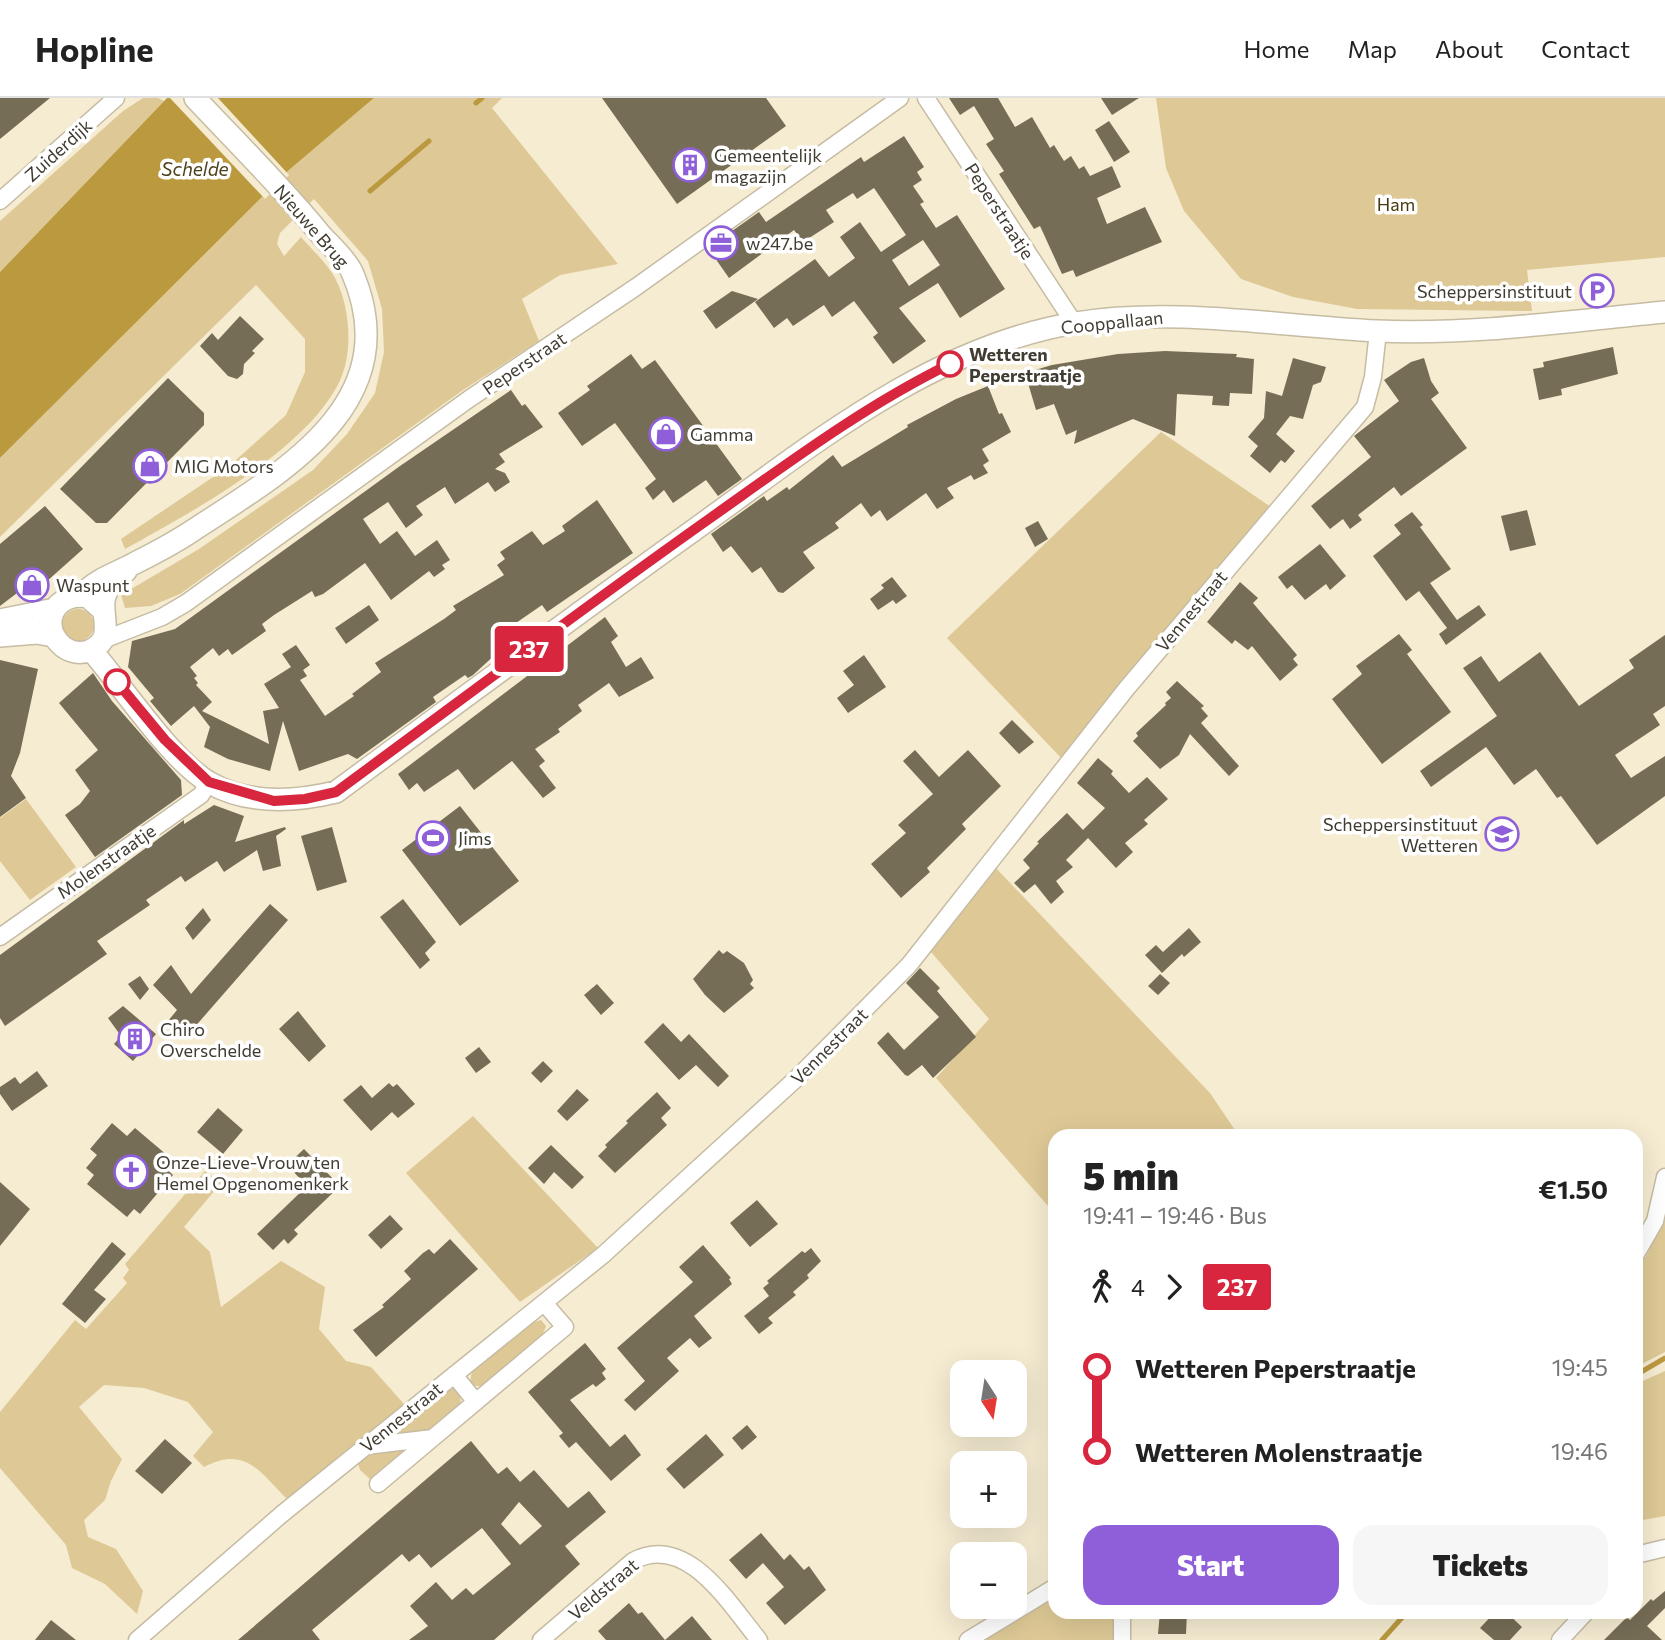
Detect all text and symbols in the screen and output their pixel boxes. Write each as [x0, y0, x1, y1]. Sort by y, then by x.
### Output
text: Hopline [35, 28, 154, 69]
text: Home [1244, 34, 1310, 63]
text: Map [1348, 34, 1397, 63]
text: About [1435, 34, 1503, 63]
text: Contact [1541, 34, 1630, 63]
street label: Zuiderdijk [20, 114, 96, 186]
place label: Gemeentelijk magazijn [714, 144, 822, 187]
building icon: Gemeentelijk magazijn [671, 146, 709, 184]
water label: Schelde [161, 157, 229, 180]
street label: Peperstraatje [961, 159, 1039, 263]
street label: Nieuwe Brug [270, 180, 354, 272]
park label: Ham [1377, 193, 1415, 215]
office icon: w247.be [702, 224, 740, 262]
place label: w247.be [746, 232, 813, 254]
parking icon: Scheppersinstituut [1578, 272, 1616, 310]
place label: Scheppersinstituut [1417, 280, 1572, 302]
street label: Cooppallaan [1060, 306, 1164, 338]
street label: Peperstraat [478, 327, 570, 399]
place label: Wetteren Peperstraatje [969, 343, 1081, 386]
marker: Wetteren Peperstraatje [937, 351, 963, 377]
shop icon: Gamma [647, 415, 685, 453]
place label: Gamma [690, 423, 753, 445]
shop icon: MIG Motors [131, 447, 169, 485]
place label: MIG Motors [174, 455, 274, 477]
shop icon: Waspunt [13, 566, 51, 604]
street label: Vennestraat [1151, 566, 1231, 656]
place label: Waspunt [56, 574, 129, 596]
line badge: 237 [489, 626, 569, 672]
text: 237 [509, 634, 549, 663]
unlabelled marker [104, 669, 130, 695]
place label: Scheppersinstituut Wetteren [1323, 813, 1478, 856]
school or university icon: Scheppersinstituut Wetteren [1483, 815, 1521, 853]
street label: Molenstraatje [53, 819, 159, 903]
sports icon: Jims [414, 819, 452, 857]
place label: Jims [458, 827, 492, 849]
street label: Vennestraat [786, 1003, 872, 1089]
place label: Chiro Overschelde [160, 1018, 261, 1061]
building icon: Chiro Overschelde [116, 1020, 154, 1058]
place label: Onze-Lieve-Vrouw ten Hemel Opgenomenkerk [156, 1151, 349, 1194]
text: 5 min [1083, 1151, 1179, 1198]
church icon: Onze-Lieve-Vrouw ten Hemel Opgenomenkerk [112, 1153, 150, 1191]
text: €1.50 [1539, 1173, 1608, 1204]
text: 19:41 – 19:46 · Bus [1083, 1201, 1267, 1229]
icon: walk [1083, 1268, 1121, 1306]
icon: forward [1155, 1268, 1193, 1306]
text: 237 [1217, 1272, 1257, 1301]
text: 4 [1131, 1273, 1145, 1301]
text: Wetteren Peperstraatje [1135, 1352, 1416, 1383]
text: 19:45 [1552, 1353, 1608, 1381]
north arrow [950, 1360, 1027, 1437]
map controls [950, 1360, 1027, 1619]
street label: Vennestraat [355, 1377, 447, 1457]
text: Wetteren Molenstraatje [1135, 1436, 1423, 1467]
text: 19:46 [1551, 1437, 1608, 1465]
button: + [950, 1451, 1027, 1528]
button: Start [1083, 1525, 1339, 1605]
button: Tickets [1353, 1525, 1608, 1605]
button: − [950, 1542, 1027, 1619]
street label: Veldstraat [564, 1553, 642, 1625]

